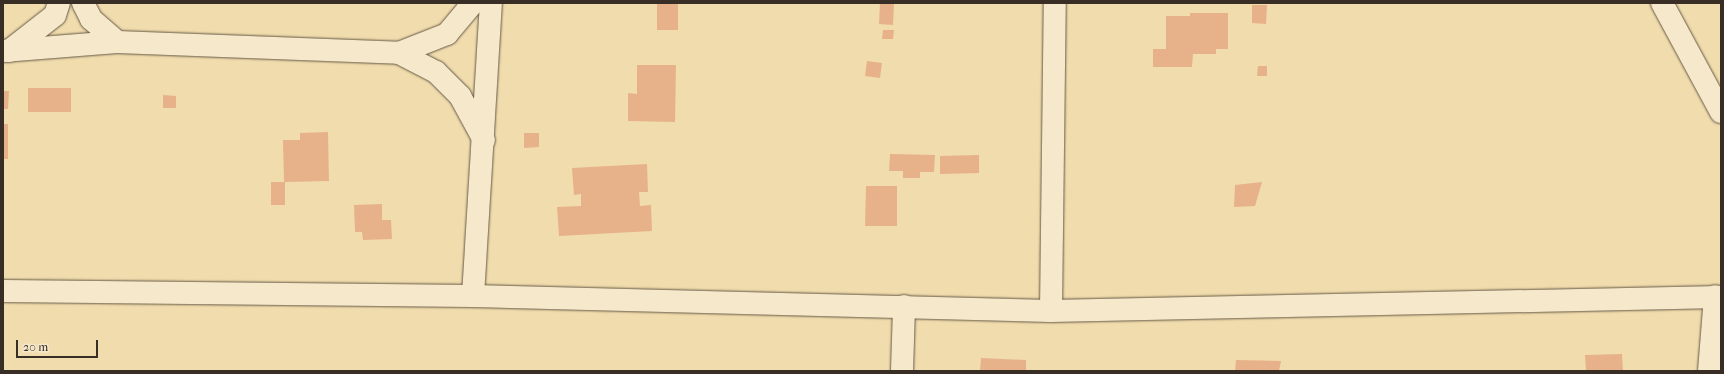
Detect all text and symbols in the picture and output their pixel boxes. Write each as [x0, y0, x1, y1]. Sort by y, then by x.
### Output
scale bar [18, 332, 100, 358]
text: 20 m [23, 340, 48, 354]

